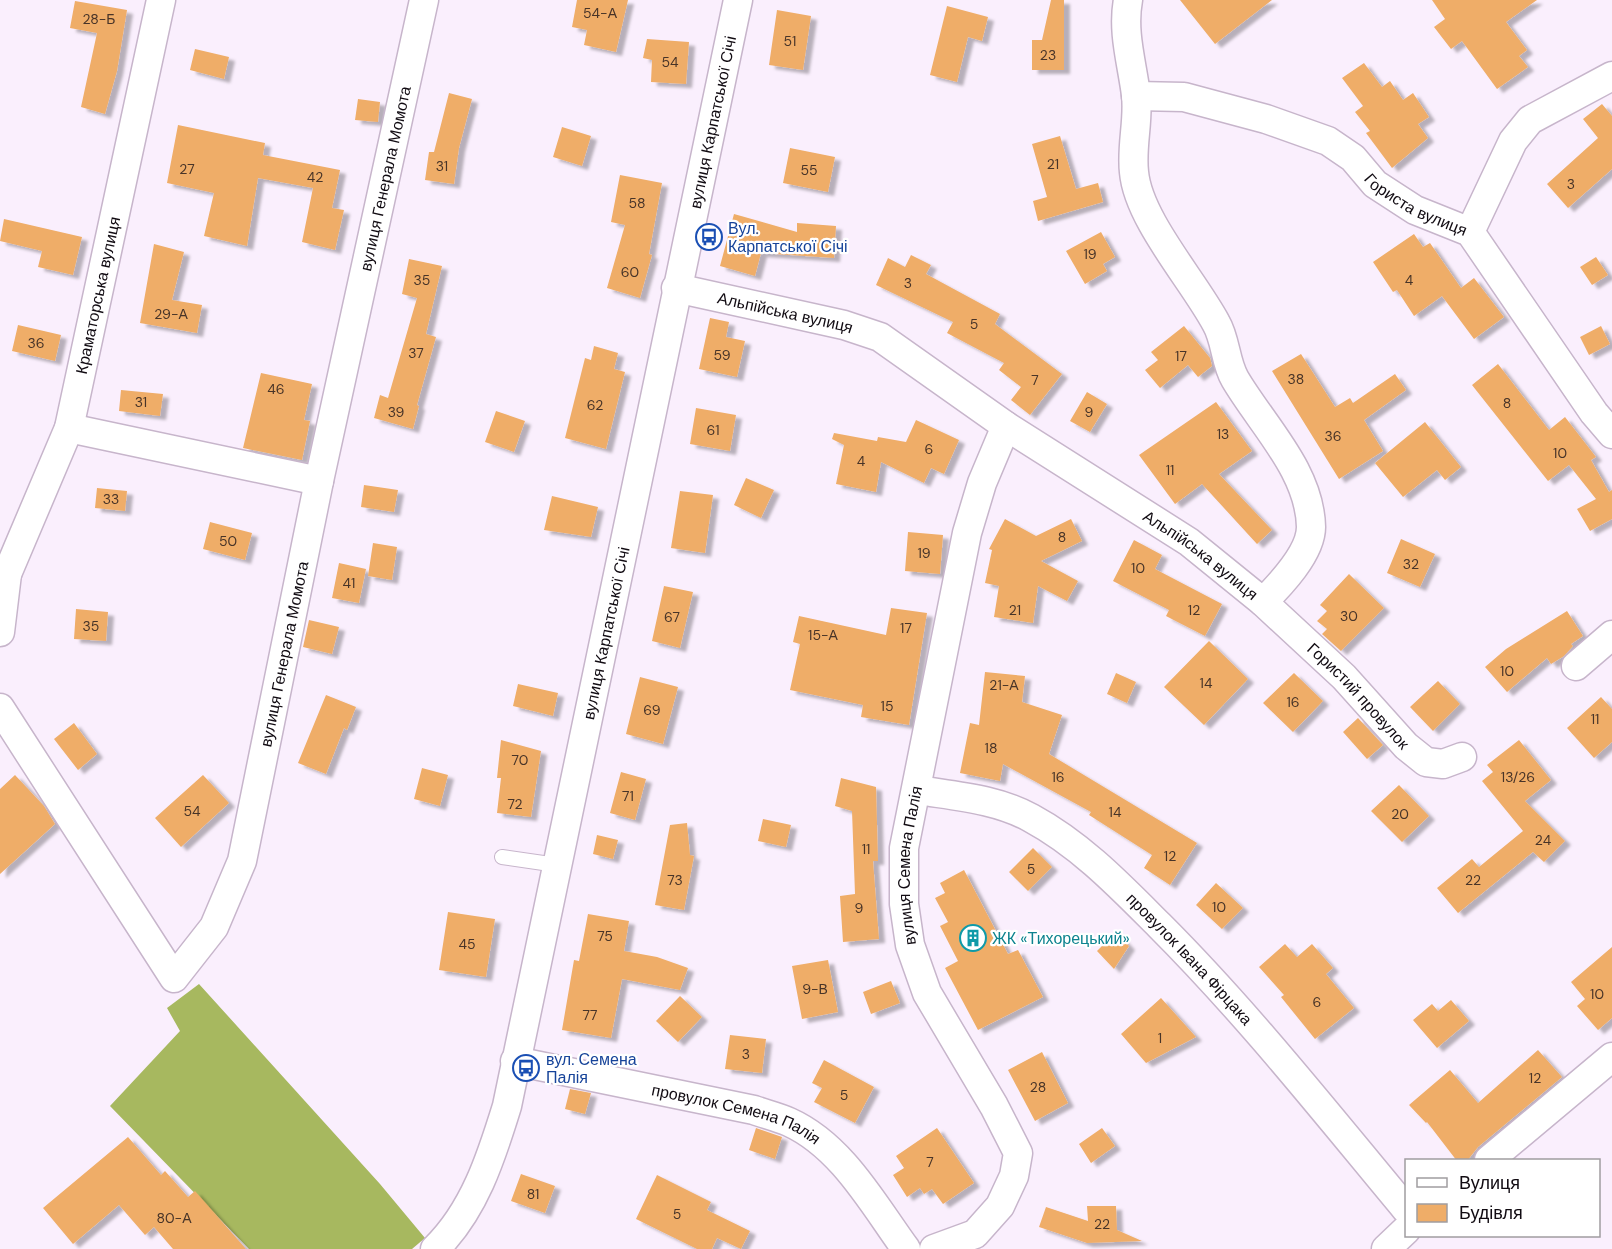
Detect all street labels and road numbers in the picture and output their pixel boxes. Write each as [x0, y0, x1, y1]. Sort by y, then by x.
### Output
street label: вулиця Карпатської Січі [685, 34, 741, 210]
street label: вулиця Генерала Момота [355, 84, 416, 273]
street label: Гориста вулиця [1359, 169, 1470, 241]
street label: Краматорська вулиця [71, 215, 125, 376]
street label: Альпійська вулиця [715, 287, 856, 338]
street label: Альпійська вулиця [1139, 506, 1262, 605]
street label: вулиця Карпатської Січі [578, 545, 635, 721]
street label: вулиця Генерала Момота [255, 559, 314, 749]
street label: Гористий провулок [1303, 638, 1415, 755]
street label: вулиця Семена Палія [894, 784, 927, 946]
street label: провулок Івана Фірцака [1122, 888, 1257, 1030]
street label: провулок Семена Палія [650, 1079, 825, 1149]

